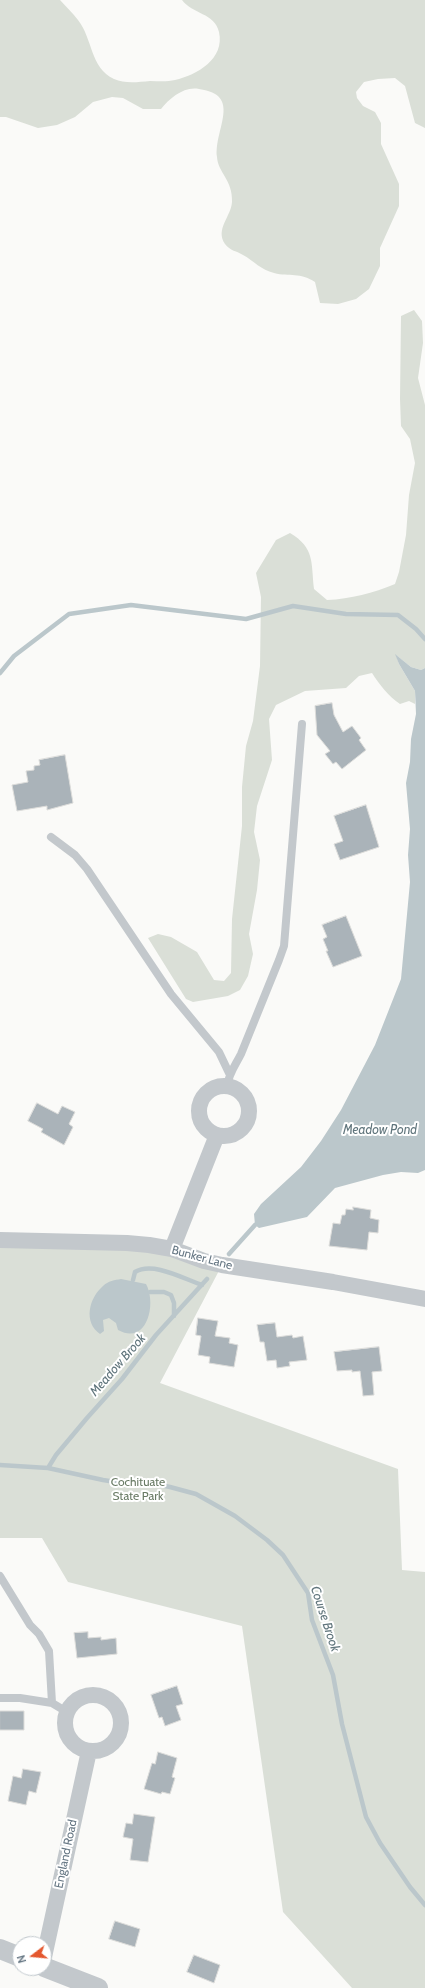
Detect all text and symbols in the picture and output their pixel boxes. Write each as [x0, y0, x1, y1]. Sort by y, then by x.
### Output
water label: Meadow Pond [343, 1122, 417, 1138]
street label: Bunker Lane [170, 1243, 234, 1273]
water label: Meadow Brook [87, 1331, 149, 1399]
park label: Cochituate State Park [111, 1475, 165, 1503]
water label: Course Brook [307, 1584, 343, 1654]
street label: England Road [52, 1818, 80, 1890]
north arrow [12, 1936, 52, 1976]
text: N [14, 1953, 29, 1965]

